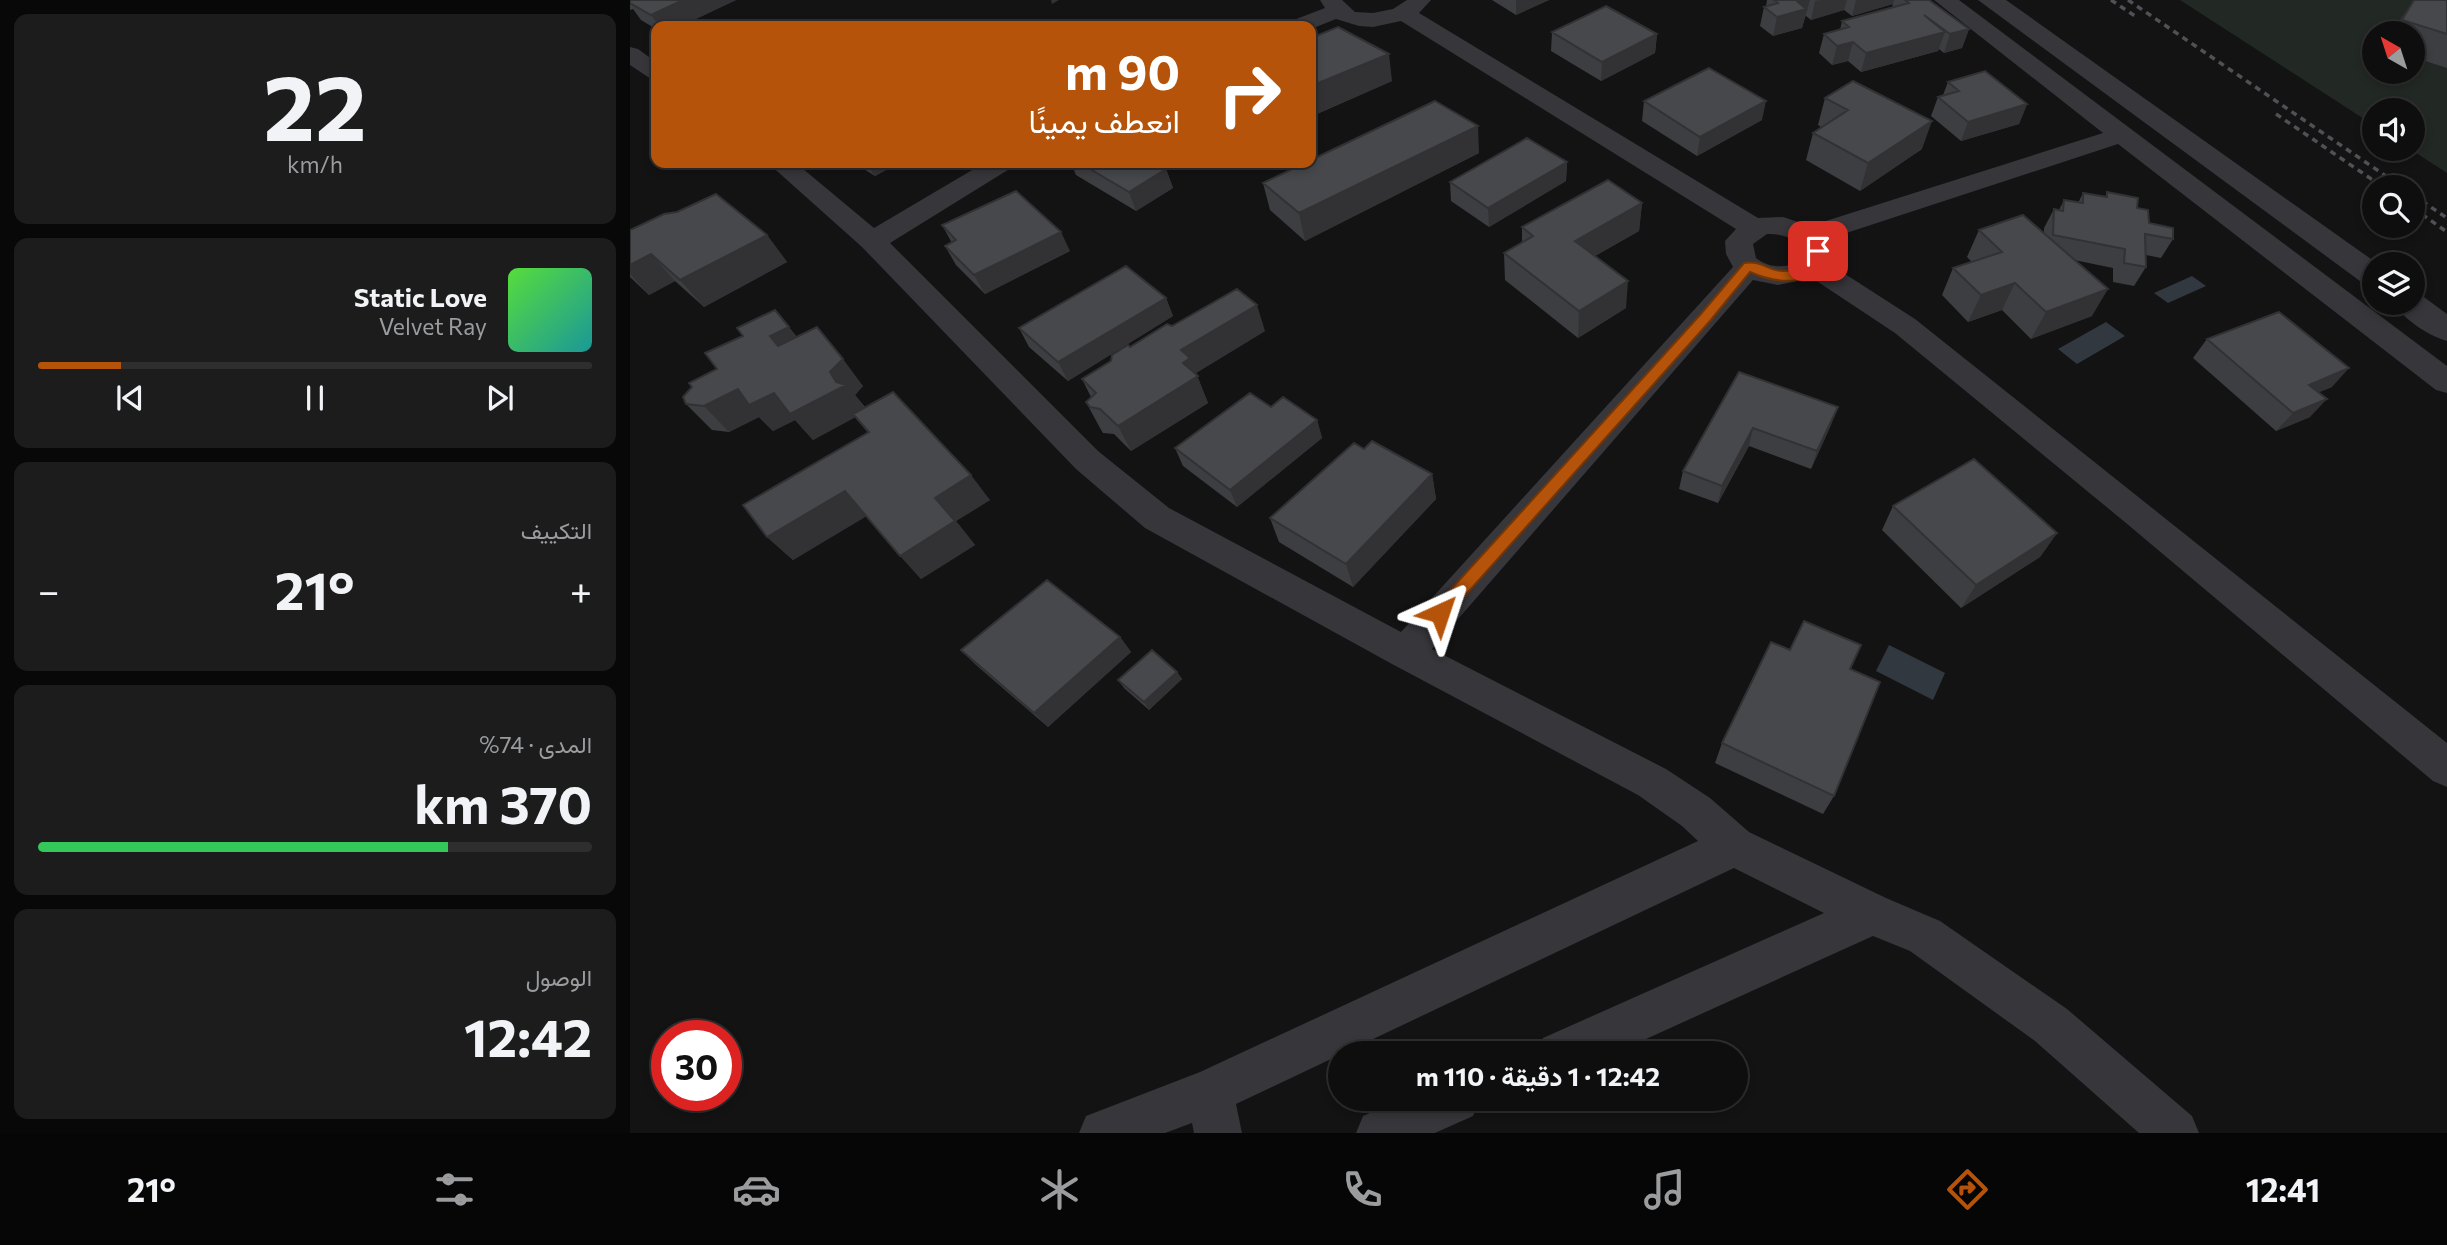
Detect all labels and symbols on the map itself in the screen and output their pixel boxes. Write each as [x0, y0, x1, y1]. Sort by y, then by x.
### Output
north arrow [2362, 21, 2426, 84]
pin [1788, 221, 1848, 281]
position arrow [1403, 576, 1477, 650]
speed limit sign: 30 [651, 1020, 742, 1111]

